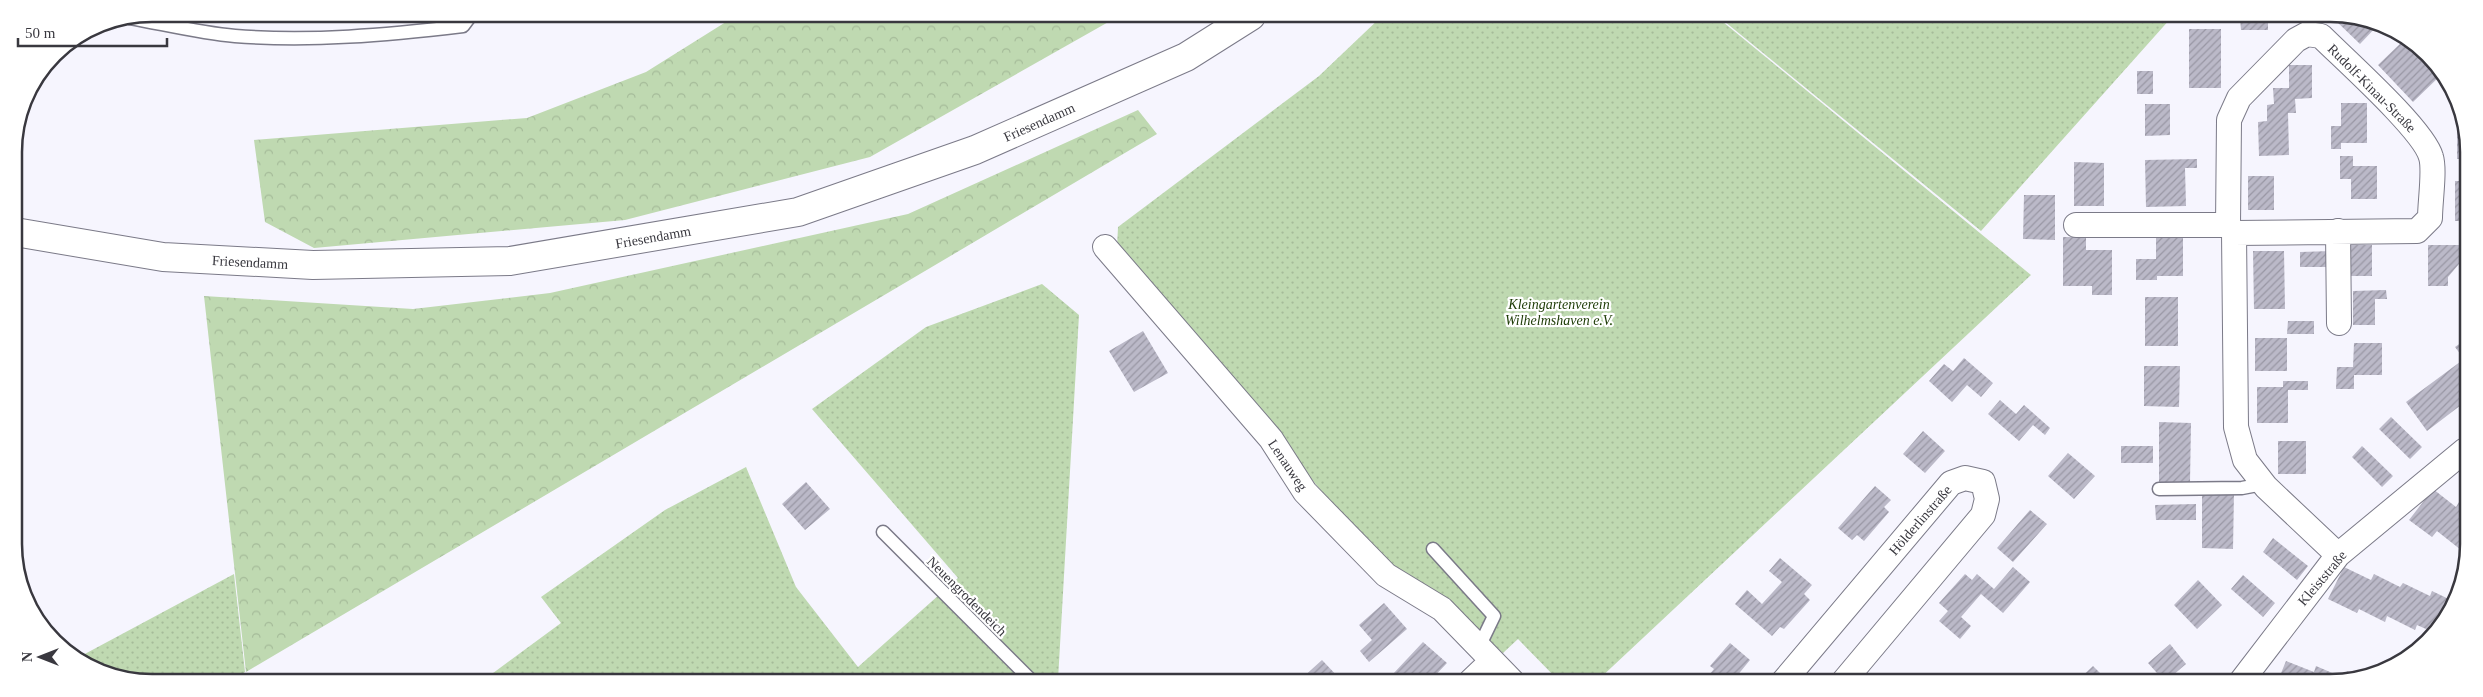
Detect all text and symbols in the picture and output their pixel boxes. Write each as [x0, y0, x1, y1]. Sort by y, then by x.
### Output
scale bar [18, 15, 166, 47]
text: 50 m [25, 25, 56, 41]
street label: Rudolf-Kinau-Straße [2325, 41, 2419, 135]
street label: Friesendamm [1001, 100, 1077, 145]
street label: Friesendamm [614, 223, 692, 251]
street label: Friesendamm [212, 253, 289, 272]
park label: Kleingartenverein Wilhelmshaven e.V. [1505, 297, 1613, 328]
street label: Lenauweg [1265, 437, 1310, 494]
street label: Hölderlinstraße [1886, 483, 1955, 558]
street label: Kleiststraße [2295, 548, 2350, 609]
street label: Neuengrodendeich [924, 554, 1009, 639]
north arrow [15, 632, 65, 682]
text: N [20, 652, 35, 662]

